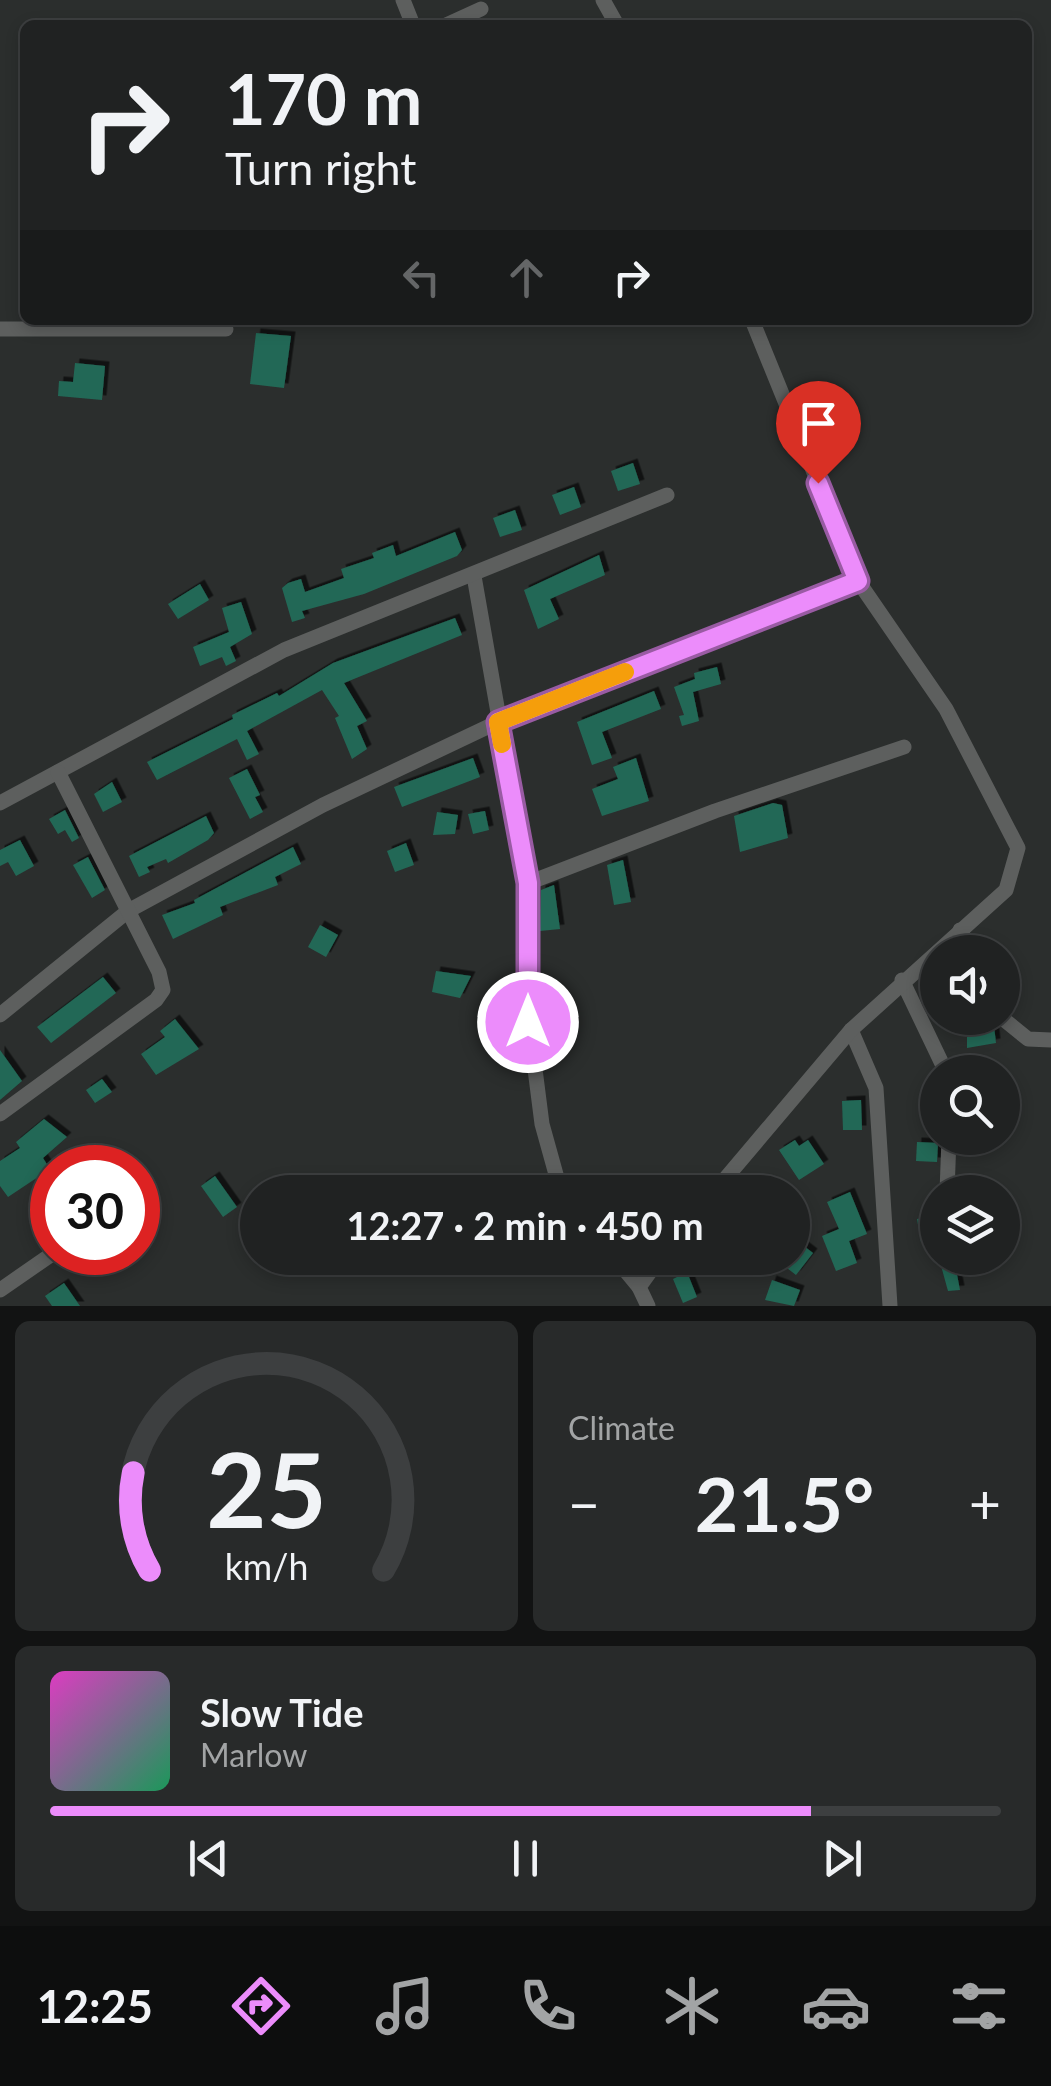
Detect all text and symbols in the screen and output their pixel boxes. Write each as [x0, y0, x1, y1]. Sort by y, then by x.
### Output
text: 170 m [225, 56, 422, 140]
icon: right [60, 60, 190, 190]
text: Turn right [225, 141, 416, 195]
icon: left [394, 250, 449, 305]
icon: ahead [499, 250, 554, 305]
icon: right [604, 250, 659, 305]
pin [776, 381, 861, 484]
icon: arrive [791, 396, 846, 451]
map controls [920, 935, 1020, 1275]
button: sound [920, 935, 1020, 1035]
position arrow [476, 970, 580, 1074]
button: search [920, 1055, 1020, 1155]
speed limit sign: 30 [30, 1145, 160, 1275]
button: layers [920, 1175, 1020, 1275]
text: 12:27 · 2 min · 450 m [346, 1202, 704, 1248]
text: Climate [568, 1408, 675, 1447]
text: 25 [206, 1425, 327, 1550]
text: 21.5° [695, 1458, 874, 1548]
text: − [568, 1470, 600, 1536]
text: + [969, 1470, 1001, 1536]
text: km/h [225, 1545, 308, 1588]
text: Slow Tide [200, 1689, 363, 1735]
text: Marlow [200, 1735, 307, 1774]
icon: previous [181, 1831, 236, 1886]
icon: pause [498, 1831, 553, 1886]
icon: next [815, 1831, 870, 1886]
icon: directions [226, 1971, 296, 2041]
icon: music [370, 1971, 440, 2041]
icon: phone [513, 1971, 583, 2041]
icon: climate [657, 1971, 727, 2041]
icon: car [801, 1971, 871, 2041]
icon: filters [944, 1971, 1014, 2041]
text: 12:25 [37, 1979, 153, 2033]

